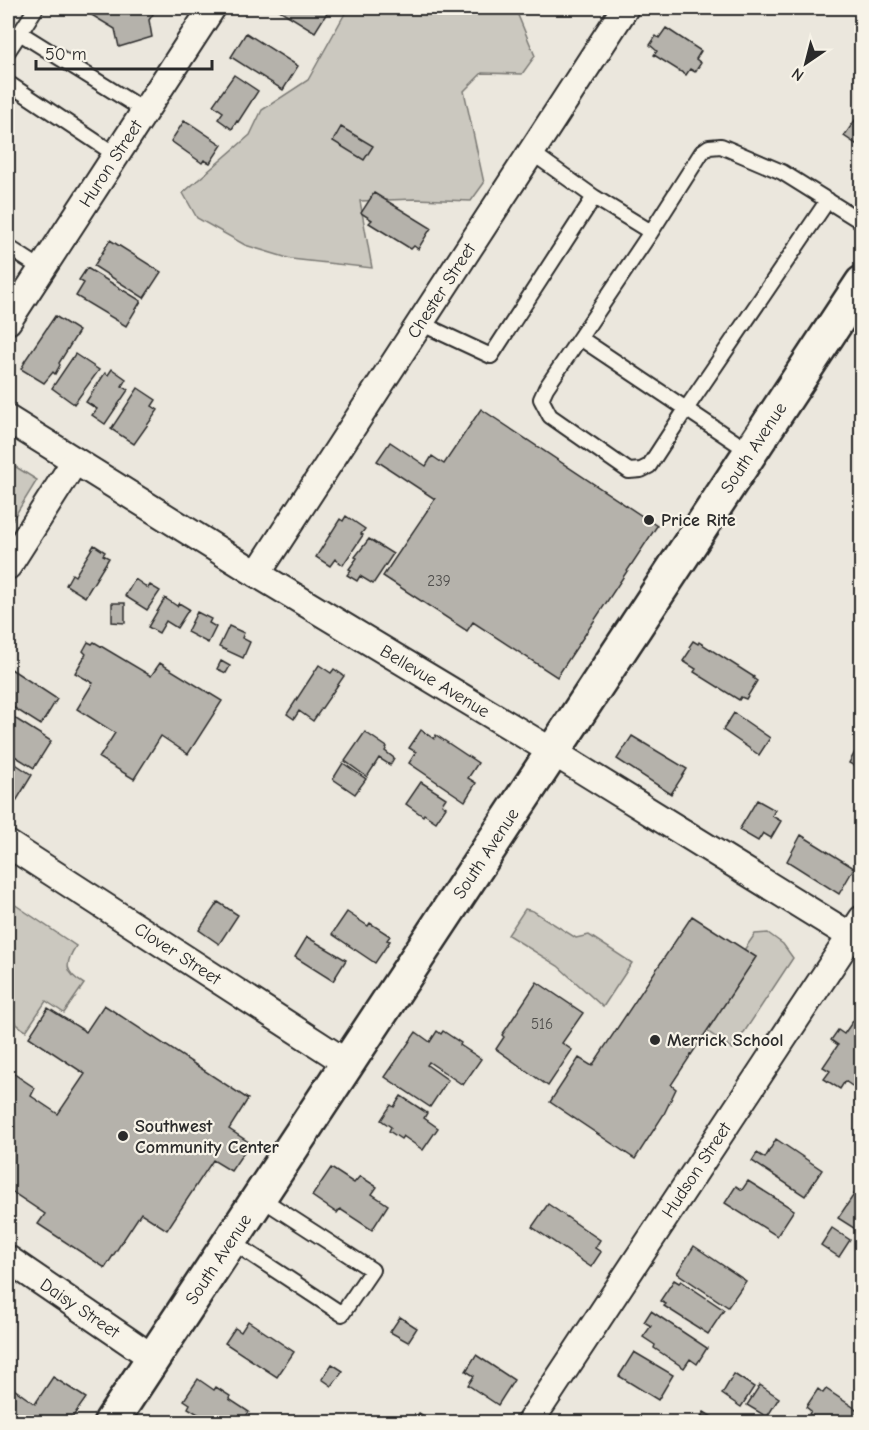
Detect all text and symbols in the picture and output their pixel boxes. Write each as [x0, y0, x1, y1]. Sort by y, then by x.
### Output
scale bar [36, 33, 212, 71]
north arrow [776, 33, 836, 93]
text: 50 m [45, 44, 87, 65]
text: N [789, 64, 807, 85]
street label: Huron Street [75, 116, 148, 211]
street label: Chester Street [403, 239, 481, 342]
street label: South Avenue [716, 399, 791, 497]
place label: Price Rite [661, 510, 736, 531]
marker: Price Rite [642, 513, 656, 527]
house number: 239 [427, 572, 451, 590]
street label: Bellevue Avenue [376, 641, 493, 722]
street label: South Avenue [449, 804, 524, 903]
street label: Clover Street [130, 918, 225, 990]
house number: 516 [531, 1015, 553, 1033]
place label: Merrick School [667, 1030, 784, 1051]
marker: Merrick School [648, 1033, 662, 1047]
place label: Southwest Community Center [135, 1116, 280, 1158]
street label: Hudson Street [658, 1118, 736, 1222]
marker: Southwest Community Center [116, 1129, 130, 1143]
street label: South Avenue [181, 1210, 256, 1309]
street label: Daisy Street [36, 1274, 124, 1343]

